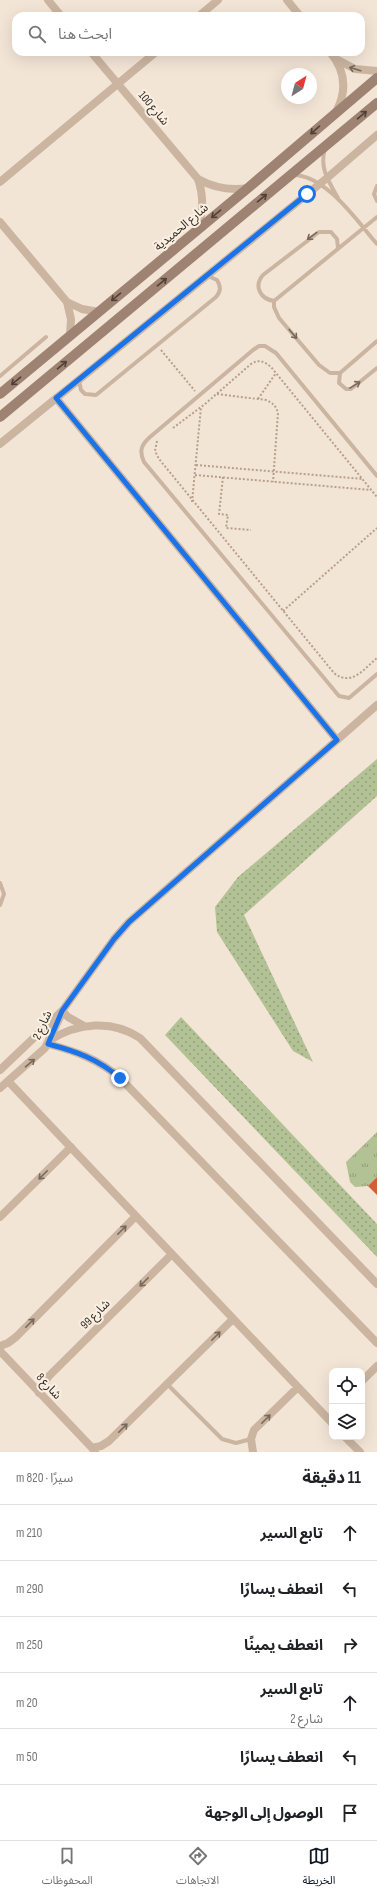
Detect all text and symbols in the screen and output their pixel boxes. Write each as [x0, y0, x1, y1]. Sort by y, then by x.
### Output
search box [12, 12, 365, 56]
icon: search [26, 23, 48, 45]
text: ابحث هنا [58, 25, 112, 44]
one-way arrow [349, 65, 362, 72]
north arrow [281, 68, 317, 104]
street label: شارع 100 [134, 88, 172, 129]
one-way arrow [357, 111, 367, 120]
one-way arrow [311, 125, 321, 134]
route start [298, 185, 316, 203]
one-way arrow [257, 194, 267, 203]
street label: شارع الحميدية [151, 200, 212, 255]
one-way arrow [211, 210, 222, 219]
one-way arrow [307, 232, 318, 241]
one-way arrow [157, 277, 168, 286]
one-way arrow [111, 293, 122, 302]
one-way arrow [288, 328, 297, 339]
one-way arrow [57, 360, 68, 369]
one-way arrow [11, 376, 22, 385]
one-way arrow [349, 381, 360, 390]
street label: شارع 2 [29, 1008, 56, 1042]
one-way arrow [24, 1058, 35, 1067]
route end [111, 1069, 129, 1087]
one-way arrow [38, 1170, 48, 1180]
one-way arrow [117, 1225, 127, 1235]
one-way arrow [139, 1277, 149, 1287]
street label: شارع 99 [77, 1296, 114, 1333]
one-way arrow [25, 1318, 35, 1328]
one-way arrow [211, 1331, 221, 1341]
map controls [329, 1368, 365, 1440]
button: locate [329, 1368, 365, 1404]
street label: شارع 8 [32, 1370, 65, 1403]
button: layers [329, 1404, 365, 1440]
one-way arrow [261, 1414, 271, 1424]
one-way arrow [118, 1423, 128, 1433]
text: 11 دقيقة [302, 1468, 361, 1488]
text: سيرًا · 820 m [16, 1470, 73, 1486]
icon: ahead [339, 1522, 361, 1544]
text: تابع السير [260, 1524, 323, 1543]
text: 210 m [16, 1525, 42, 1541]
icon: left [339, 1578, 361, 1600]
text: انعطف يسارًا [240, 1580, 323, 1599]
text: 290 m [16, 1581, 43, 1597]
icon: right [339, 1634, 361, 1656]
text: انعطف يمينًا [244, 1636, 323, 1655]
text: 250 m [16, 1637, 43, 1653]
text: تابع السير [260, 1680, 323, 1699]
icon: ahead [339, 1692, 361, 1714]
text: 20 m [16, 1695, 38, 1711]
text: شارع 2 [290, 1711, 323, 1727]
icon: left [339, 1746, 361, 1768]
text: انعطف يسارًا [240, 1748, 323, 1767]
text: 50 m [16, 1749, 37, 1765]
icon: arrive [339, 1802, 361, 1824]
text: الوصول إلى الوجهة [205, 1804, 323, 1823]
tab: المحفوظات [42, 1845, 93, 1892]
tab: الاتجاهات [176, 1845, 219, 1892]
tab: الخريطة [302, 1845, 335, 1892]

